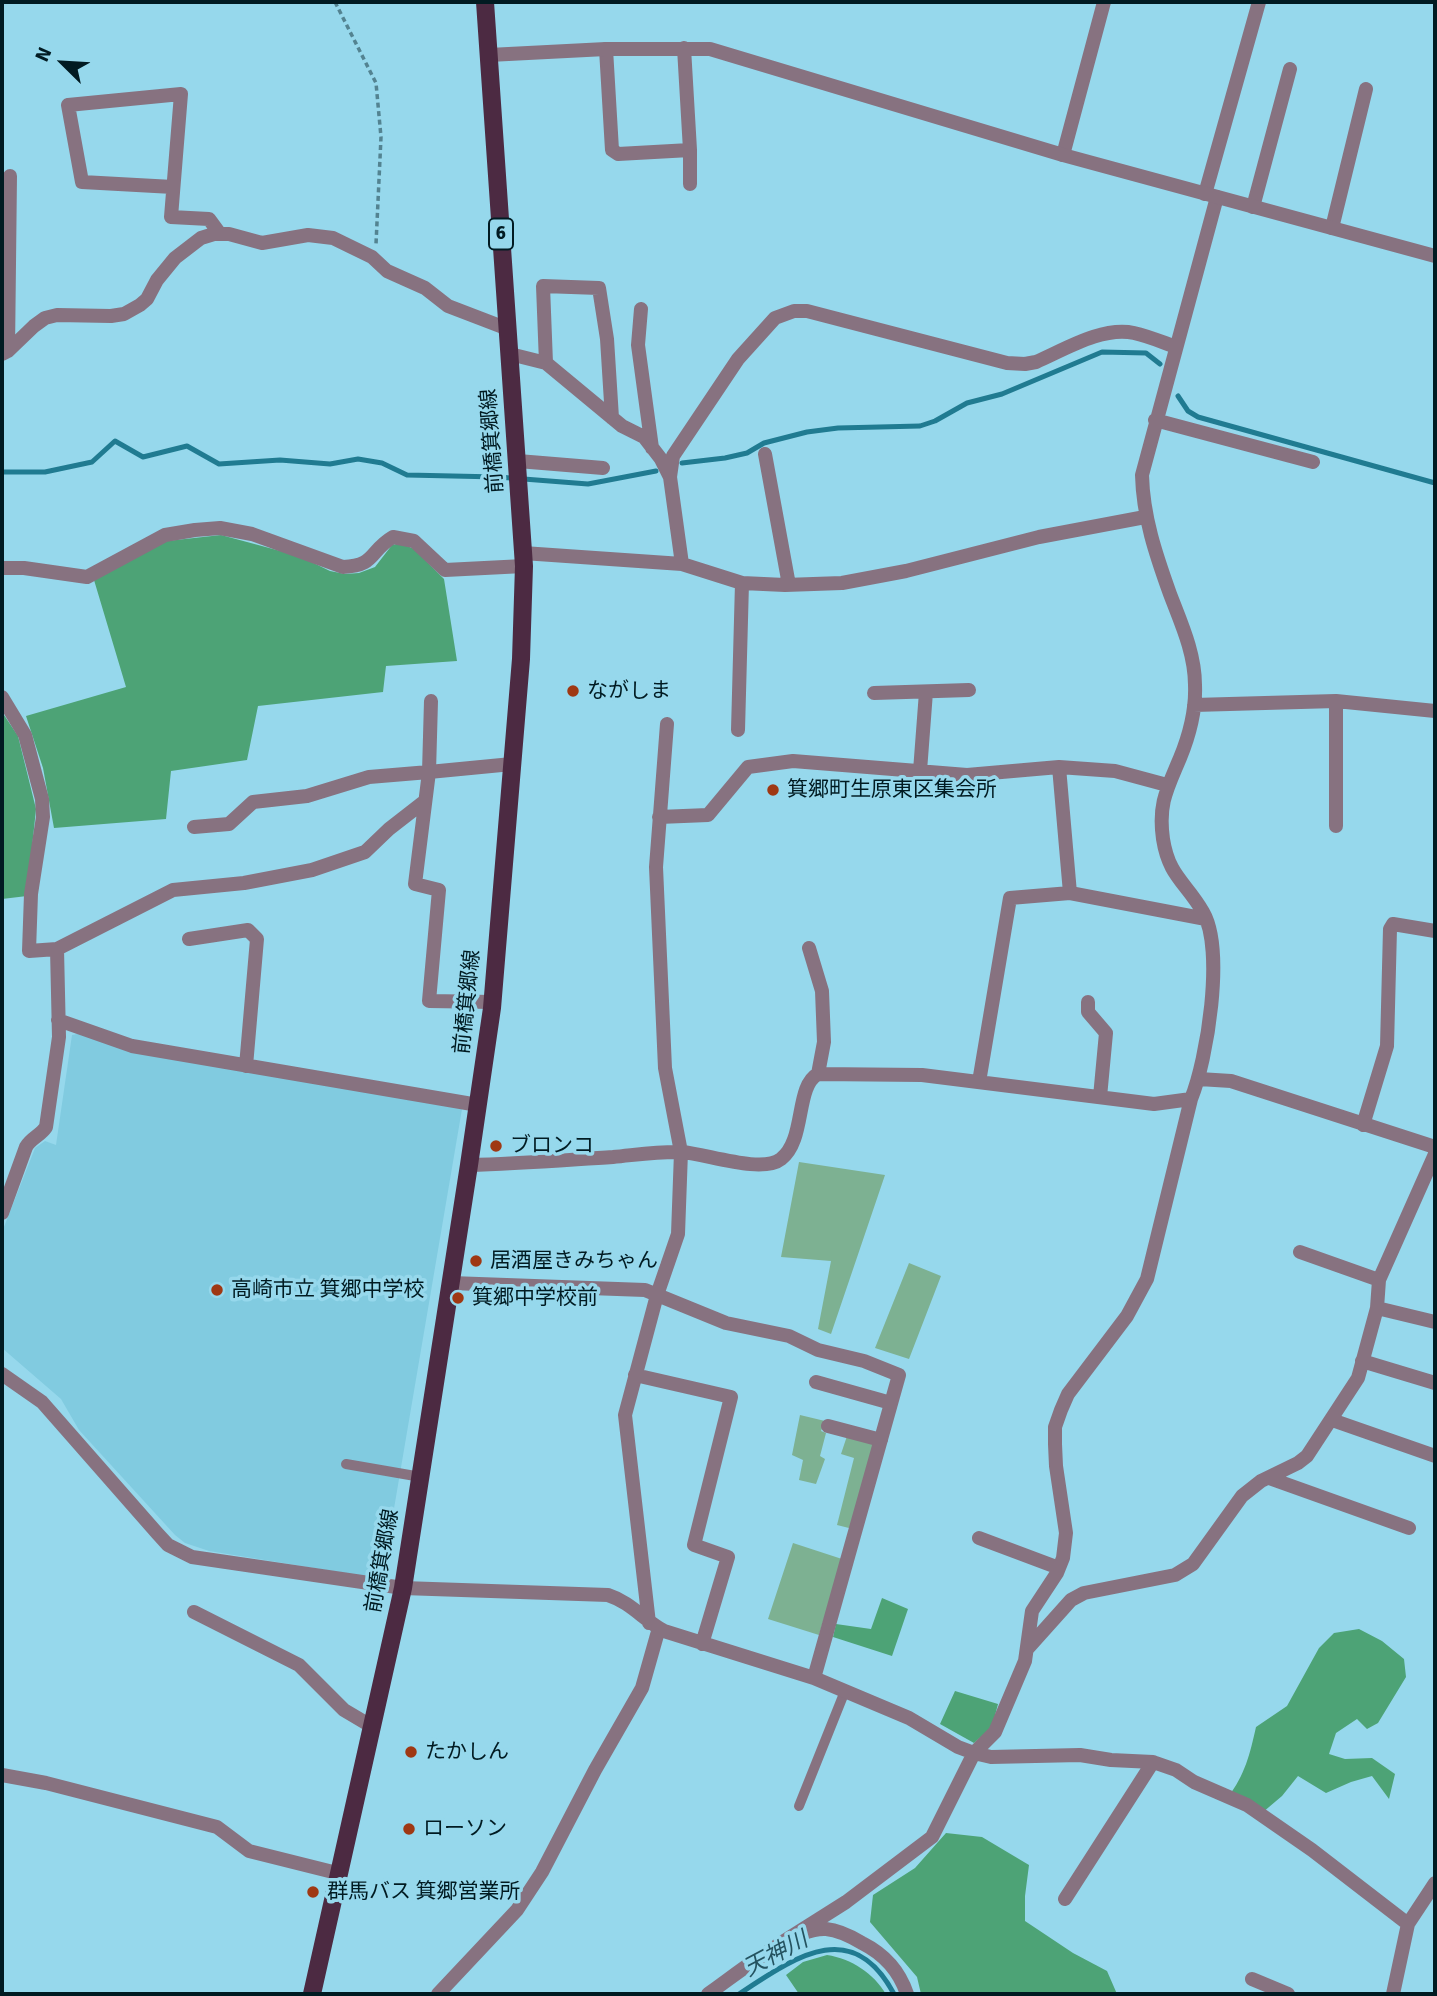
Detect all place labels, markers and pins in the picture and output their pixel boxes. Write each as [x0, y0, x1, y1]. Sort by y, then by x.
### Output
place label: ながしま [587, 678, 671, 704]
marker: ながしま [565, 683, 581, 699]
place label: 箕郷町生原東区集会所 [787, 777, 997, 803]
marker: 箕郷町生原東区集会所 [765, 782, 781, 798]
place label: ブロンコ [510, 1133, 594, 1159]
marker: ブロンコ [488, 1138, 504, 1154]
place label: 居酒屋きみちゃん [490, 1248, 658, 1274]
marker: 居酒屋きみちゃん [468, 1253, 484, 1269]
place label: 高崎市立 箕郷中学校 [231, 1277, 425, 1303]
marker: 高崎市立 箕郷中学校 [209, 1282, 225, 1298]
place label: 箕郷中学校前 [472, 1285, 598, 1311]
marker: 箕郷中学校前 [450, 1290, 466, 1306]
place label: たかしん [425, 1739, 509, 1765]
marker: たかしん [403, 1744, 419, 1760]
place label: ローソン [423, 1816, 507, 1842]
marker: ローソン [401, 1821, 417, 1837]
place label: 群馬バス 箕郷営業所 [327, 1879, 521, 1905]
marker: 群馬バス 箕郷営業所 [305, 1884, 321, 1900]

